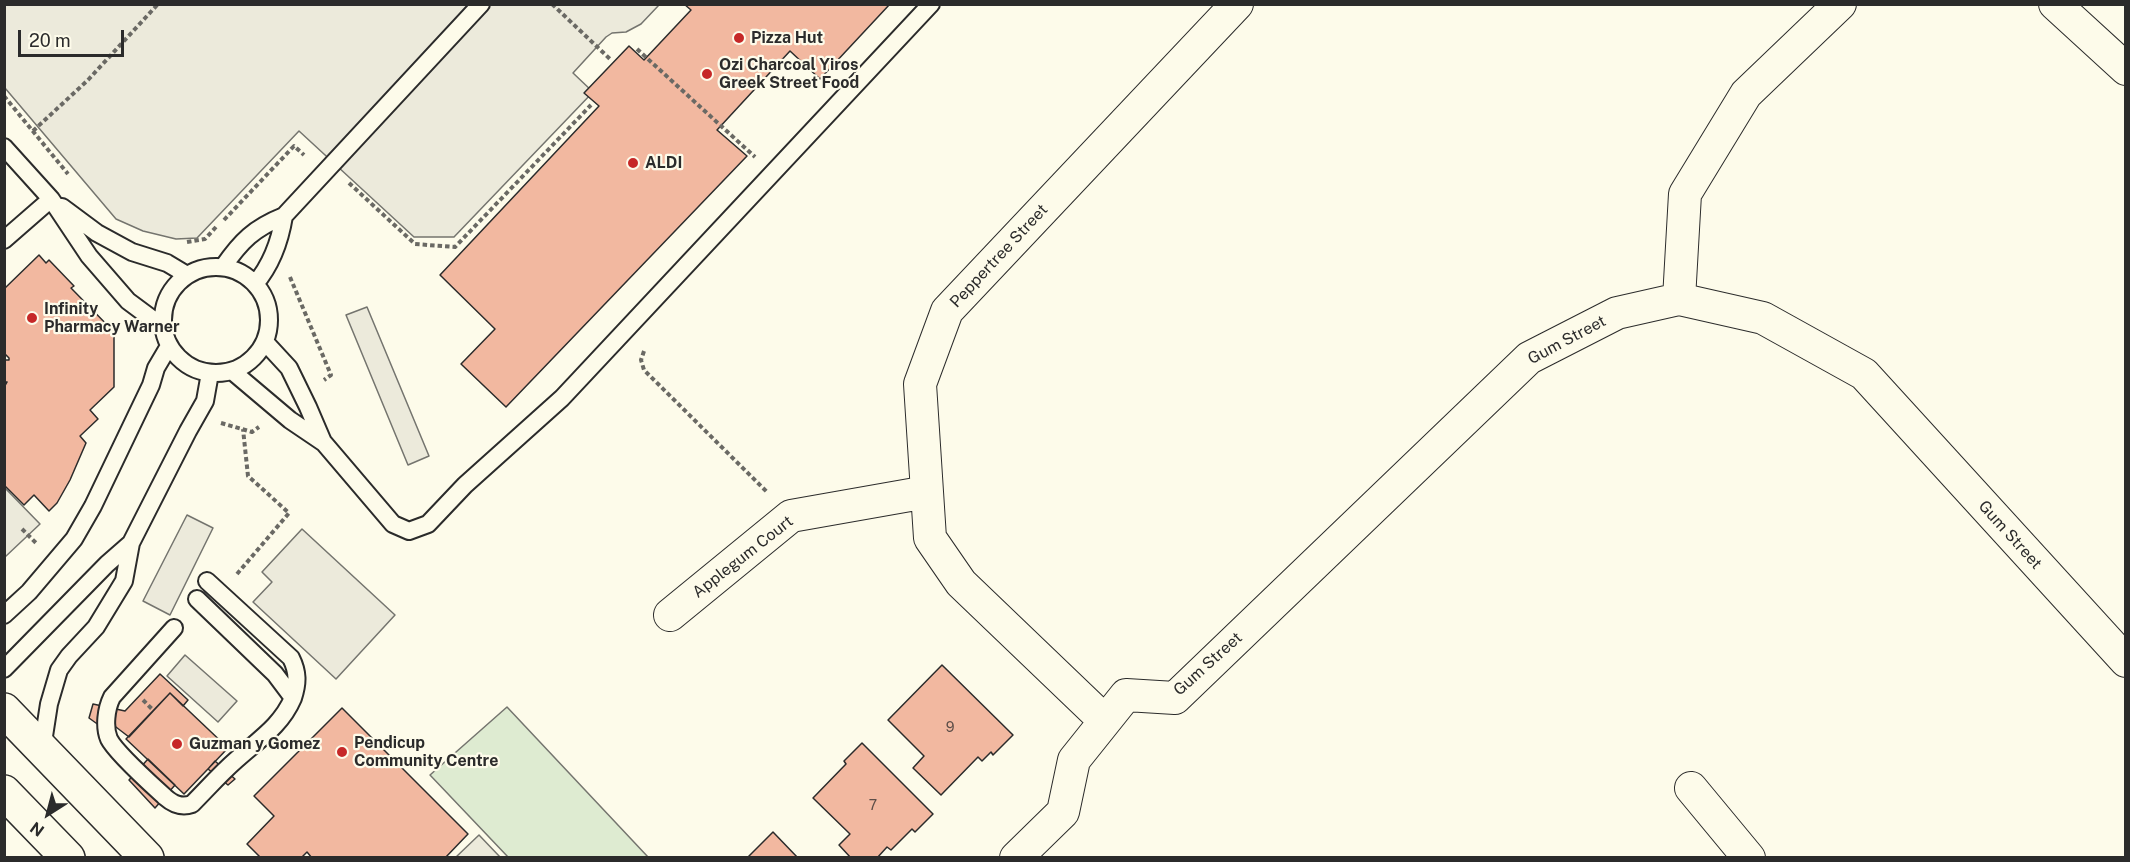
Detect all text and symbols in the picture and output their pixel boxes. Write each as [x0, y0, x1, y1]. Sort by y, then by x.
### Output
scale bar [21, 18, 128, 56]
place label: Pizza Hut [751, 28, 823, 48]
text: 20 m [29, 30, 71, 51]
marker: Pizza Hut [732, 31, 746, 45]
place label: Ozi Charcoal Yiros Greek Street Food [719, 55, 859, 93]
marker: Ozi Charcoal Yiros Greek Street Food [700, 67, 714, 81]
place label: ALDI [645, 153, 682, 173]
marker: ALDI [626, 156, 640, 170]
street label: Peppertree Street [946, 200, 1052, 312]
place label: Infinity Pharmacy Warner [44, 299, 180, 337]
marker: Infinity Pharmacy Warner [25, 311, 39, 325]
street label: Gum Street [1525, 311, 1609, 369]
street label: Gum Street [1974, 497, 2046, 573]
street label: Applegum Court [689, 512, 797, 602]
street label: Gum Street [1170, 628, 1246, 700]
house number: 9 [946, 720, 954, 736]
place label: Pendicup Community Centre [354, 733, 498, 771]
place label: Guzman y Gomez [189, 734, 320, 754]
marker: Guzman y Gomez [170, 737, 184, 751]
marker: Pendicup Community Centre [335, 745, 349, 759]
north arrow [18, 784, 78, 844]
house number: 7 [869, 798, 877, 814]
text: N [26, 818, 48, 840]

